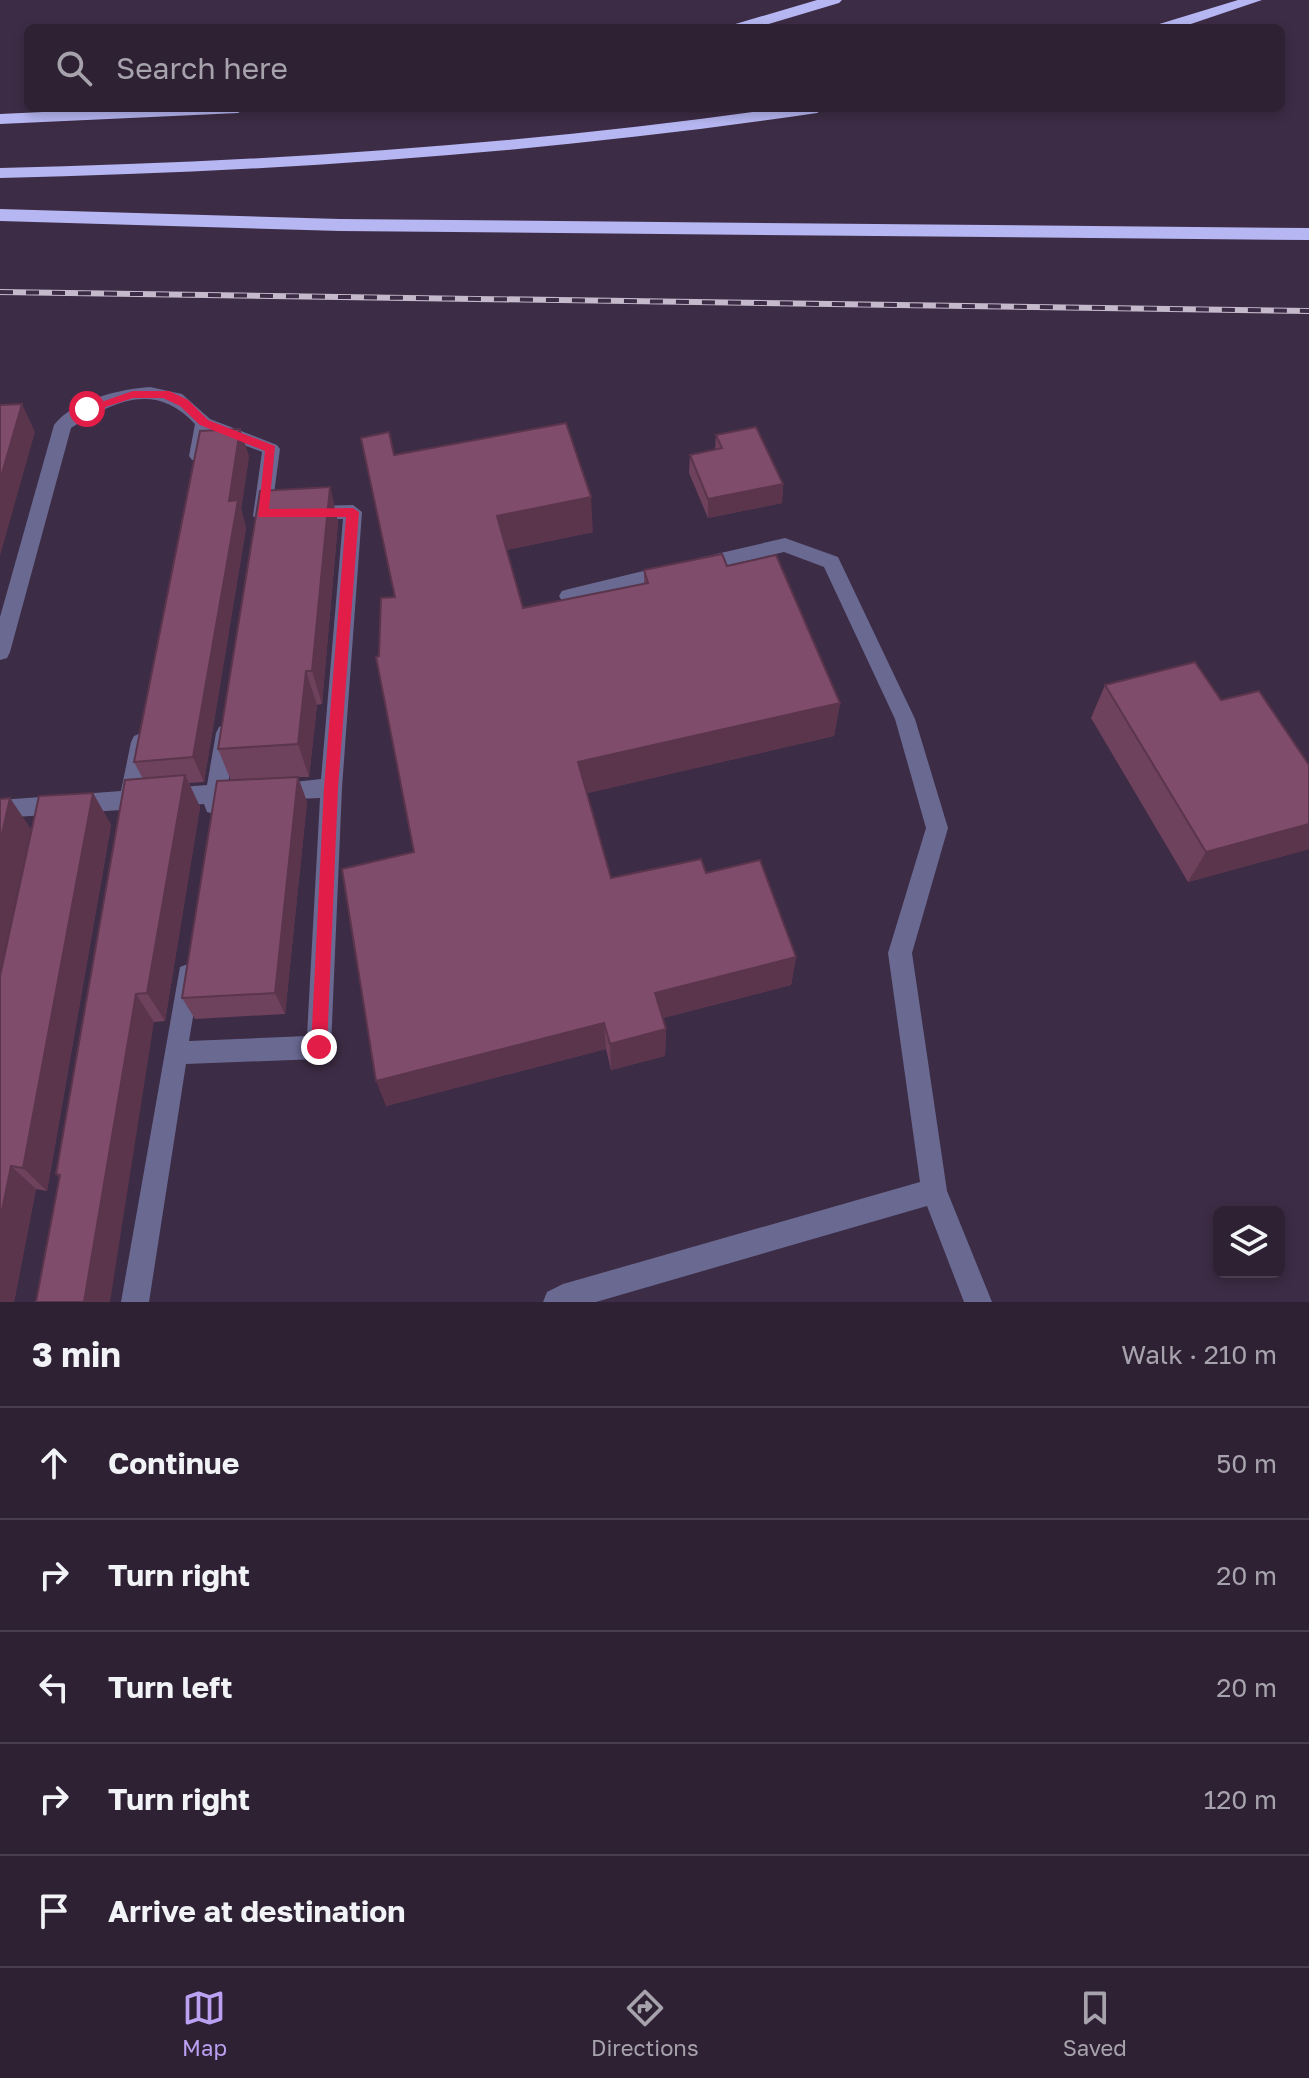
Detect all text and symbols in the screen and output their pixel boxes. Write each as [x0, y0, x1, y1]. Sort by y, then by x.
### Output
search box [24, 24, 1285, 112]
icon: search [52, 46, 96, 90]
text: Search here [116, 50, 288, 86]
route start [69, 391, 105, 427]
route end [301, 1029, 337, 1065]
map controls [1213, 1206, 1285, 1278]
button: layers [1213, 1206, 1285, 1278]
text: 3 min [32, 1334, 121, 1374]
text: Walk · 210 m [1121, 1339, 1277, 1370]
icon: ahead [32, 1441, 76, 1485]
text: Continue [108, 1445, 239, 1481]
text: 50 m [1216, 1448, 1277, 1479]
icon: right [32, 1553, 76, 1597]
text: Turn right [108, 1557, 250, 1593]
text: 20 m [1216, 1560, 1277, 1591]
icon: left [32, 1665, 76, 1709]
text: Turn left [108, 1669, 233, 1705]
text: 20 m [1216, 1672, 1277, 1703]
icon: right [32, 1777, 76, 1821]
text: Turn right [108, 1781, 250, 1817]
text: 120 m [1204, 1784, 1277, 1815]
icon: arrive [32, 1889, 76, 1933]
text: Arrive at destination [108, 1893, 405, 1929]
tab: Map [182, 1986, 227, 2061]
tab: Directions [591, 1986, 699, 2061]
tab: Saved [1063, 1986, 1127, 2061]

